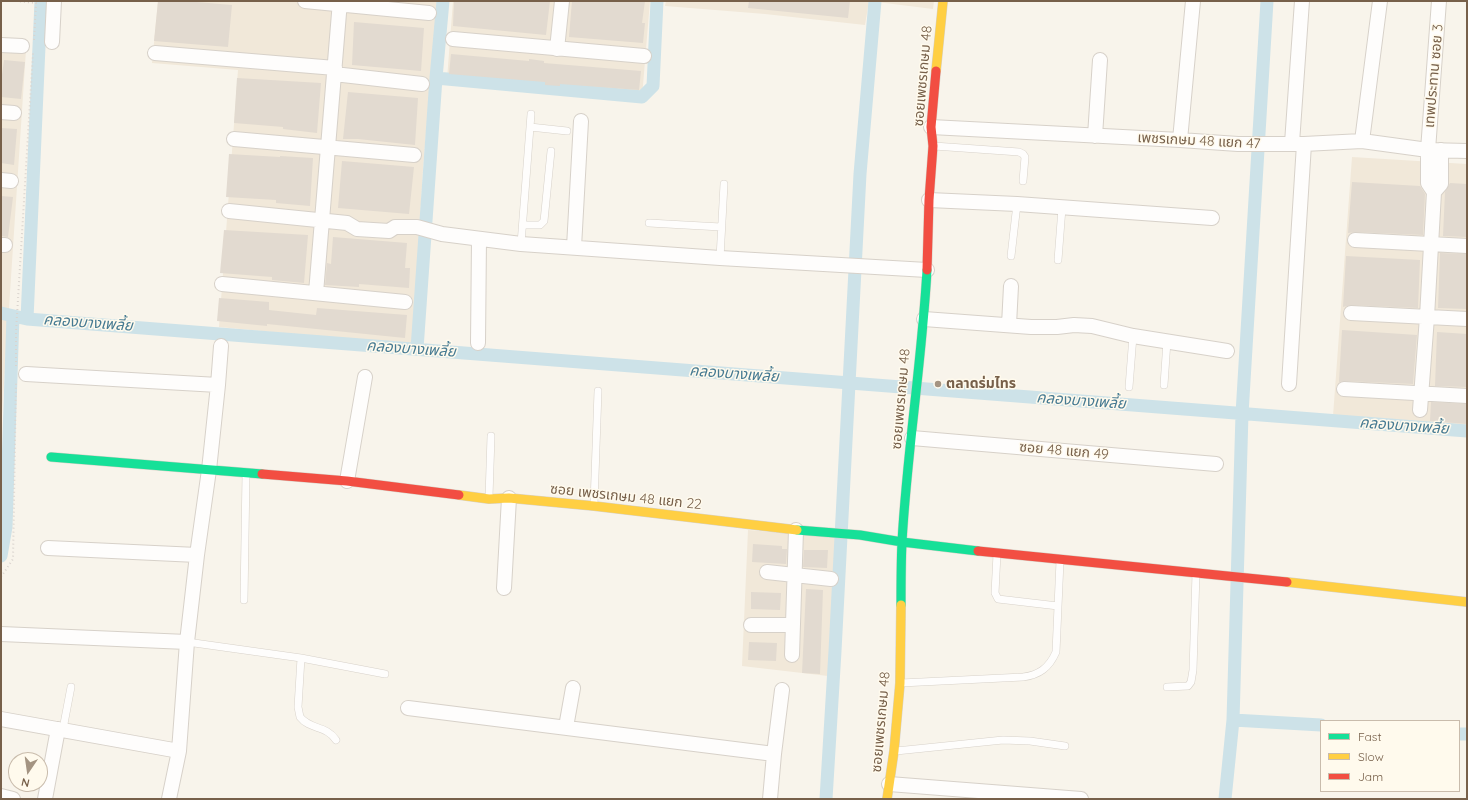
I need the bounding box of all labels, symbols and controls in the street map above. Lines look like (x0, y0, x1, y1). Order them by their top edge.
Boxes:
street label: เทพประทาน ซอย 3 (1421, 23, 1447, 129)
street label: ซอยเพชรเกษม 48 (910, 25, 936, 127)
street label: เพชรเกษม 48 แยก 47 (1137, 129, 1261, 153)
water label: คลองบางเพลี้ย (43, 311, 133, 335)
water label: คลองบางเพลี้ย (366, 337, 456, 361)
street label: ซอยเพชรเกษม 48 (888, 348, 914, 450)
water label: คลองบางเพลี้ย (689, 362, 779, 386)
place label: ตลาดร่มไทร (946, 376, 1016, 392)
marker: ตลาดร่มไทร (933, 379, 943, 389)
water label: คลองบางเพลี้ย (1036, 389, 1126, 413)
water label: คลองบางเพลี้ย (1359, 414, 1449, 438)
street label: ซอย 48 แยก 49 (1019, 439, 1109, 463)
street label: ซอย เพชรเกษม 48 แยก 22 (549, 481, 703, 513)
street label: ซอยเพชรเกษม 48 (868, 671, 894, 773)
legend (1320, 720, 1460, 792)
text: Fast (1358, 729, 1382, 744)
text: Slow (1358, 749, 1384, 764)
north arrow (8, 752, 48, 792)
text: Jam (1358, 769, 1383, 784)
text: N (20, 775, 31, 790)

